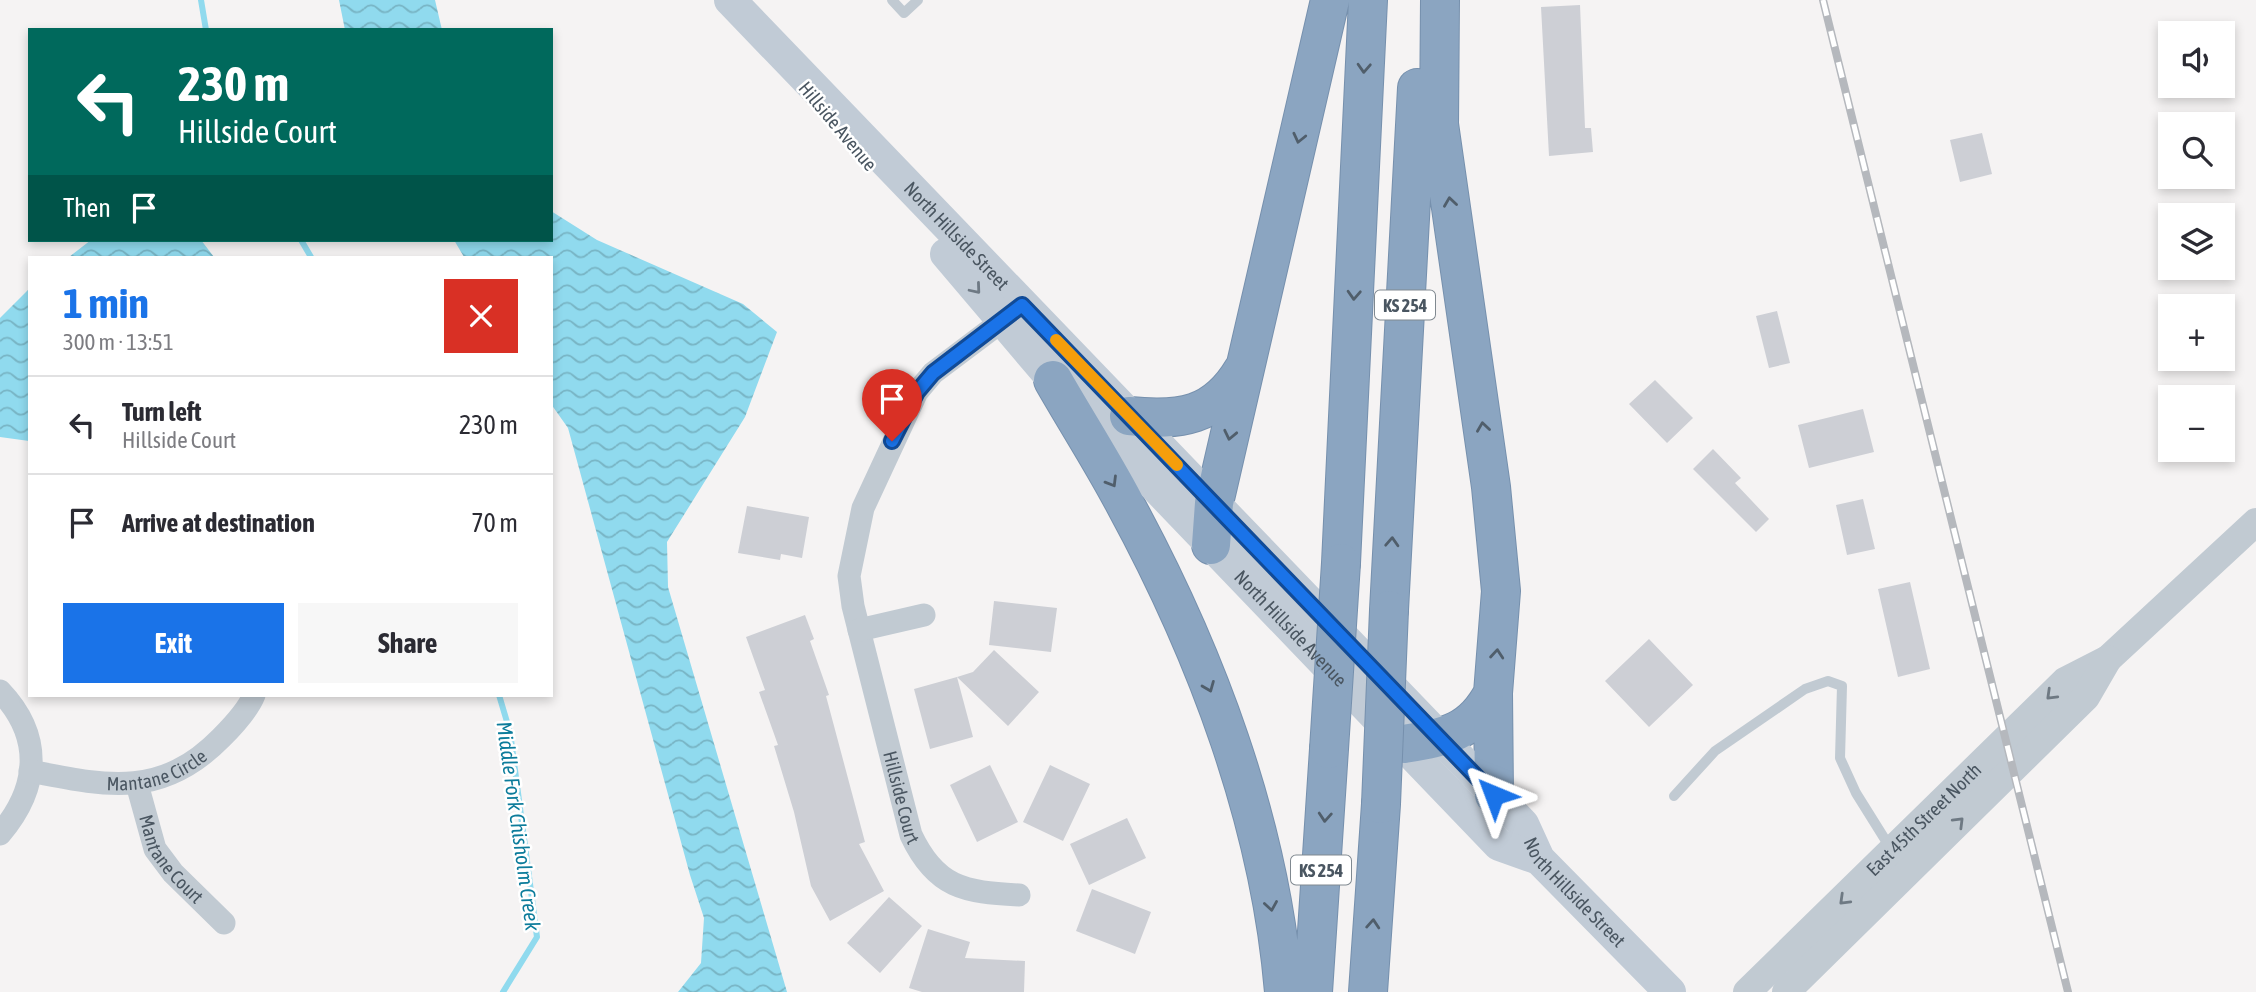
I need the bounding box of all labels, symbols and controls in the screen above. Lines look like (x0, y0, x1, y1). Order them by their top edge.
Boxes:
map controls (2158, 21, 2235, 462)
button: sound (2158, 21, 2235, 98)
text: 230 m (178, 55, 289, 111)
icon: left (63, 56, 154, 147)
one-way arrow (1357, 63, 1372, 74)
street label: Hillside Avenue (794, 77, 882, 175)
button: search (2158, 112, 2235, 189)
text: Hillside Court (178, 113, 337, 150)
one-way arrow (1293, 132, 1308, 144)
street label: North Hillside Street (900, 177, 1014, 294)
icon: arrive (125, 189, 163, 227)
text: Then (63, 193, 111, 223)
one-way arrow (1443, 196, 1458, 208)
button: layers (2158, 203, 2235, 280)
text: 1 min (63, 279, 149, 327)
button: close (444, 279, 518, 353)
one-way arrow (968, 281, 980, 294)
one-way arrow (1346, 290, 1361, 301)
road number: KS 254 (1375, 290, 1435, 320)
button: + (2158, 294, 2235, 371)
text: 300 m · 13:51 (63, 329, 174, 355)
pin (862, 369, 922, 441)
icon: arrive (873, 380, 911, 418)
button: − (2158, 385, 2235, 462)
text: Turn left (122, 397, 202, 427)
icon: left (63, 406, 101, 444)
text: 230 m (459, 410, 518, 440)
one-way arrow (1476, 422, 1491, 433)
text: Hillside Court (122, 427, 236, 453)
one-way arrow (1223, 429, 1238, 441)
one-way arrow (1104, 474, 1117, 487)
icon: arrive (63, 504, 101, 542)
text: Arrive at destination (122, 508, 315, 538)
text: 70 m (471, 508, 518, 538)
one-way arrow (1385, 536, 1400, 547)
street label: North Hillside Avenue (1230, 565, 1352, 691)
button: Exit (63, 603, 284, 683)
button: Share (298, 603, 518, 683)
one-way arrow (1489, 648, 1504, 659)
one-way arrow (1201, 680, 1215, 692)
one-way arrow (2046, 687, 2059, 700)
water label: Middle Fork Chisholm Creek (492, 720, 546, 933)
street label: Mantane Circle (106, 745, 211, 795)
street label: Hillside Court (879, 749, 924, 847)
position arrow (1457, 758, 1531, 832)
street label: East 45th Street North (1862, 758, 1985, 880)
one-way arrow (1318, 811, 1333, 822)
street label: Mantane Court (135, 812, 208, 908)
one-way arrow (1951, 817, 1964, 830)
street label: North Hillside Street (1520, 834, 1630, 951)
road number: KS 254 (1291, 856, 1351, 884)
one-way arrow (1839, 891, 1852, 904)
one-way arrow (1263, 900, 1278, 911)
one-way arrow (1365, 918, 1380, 929)

